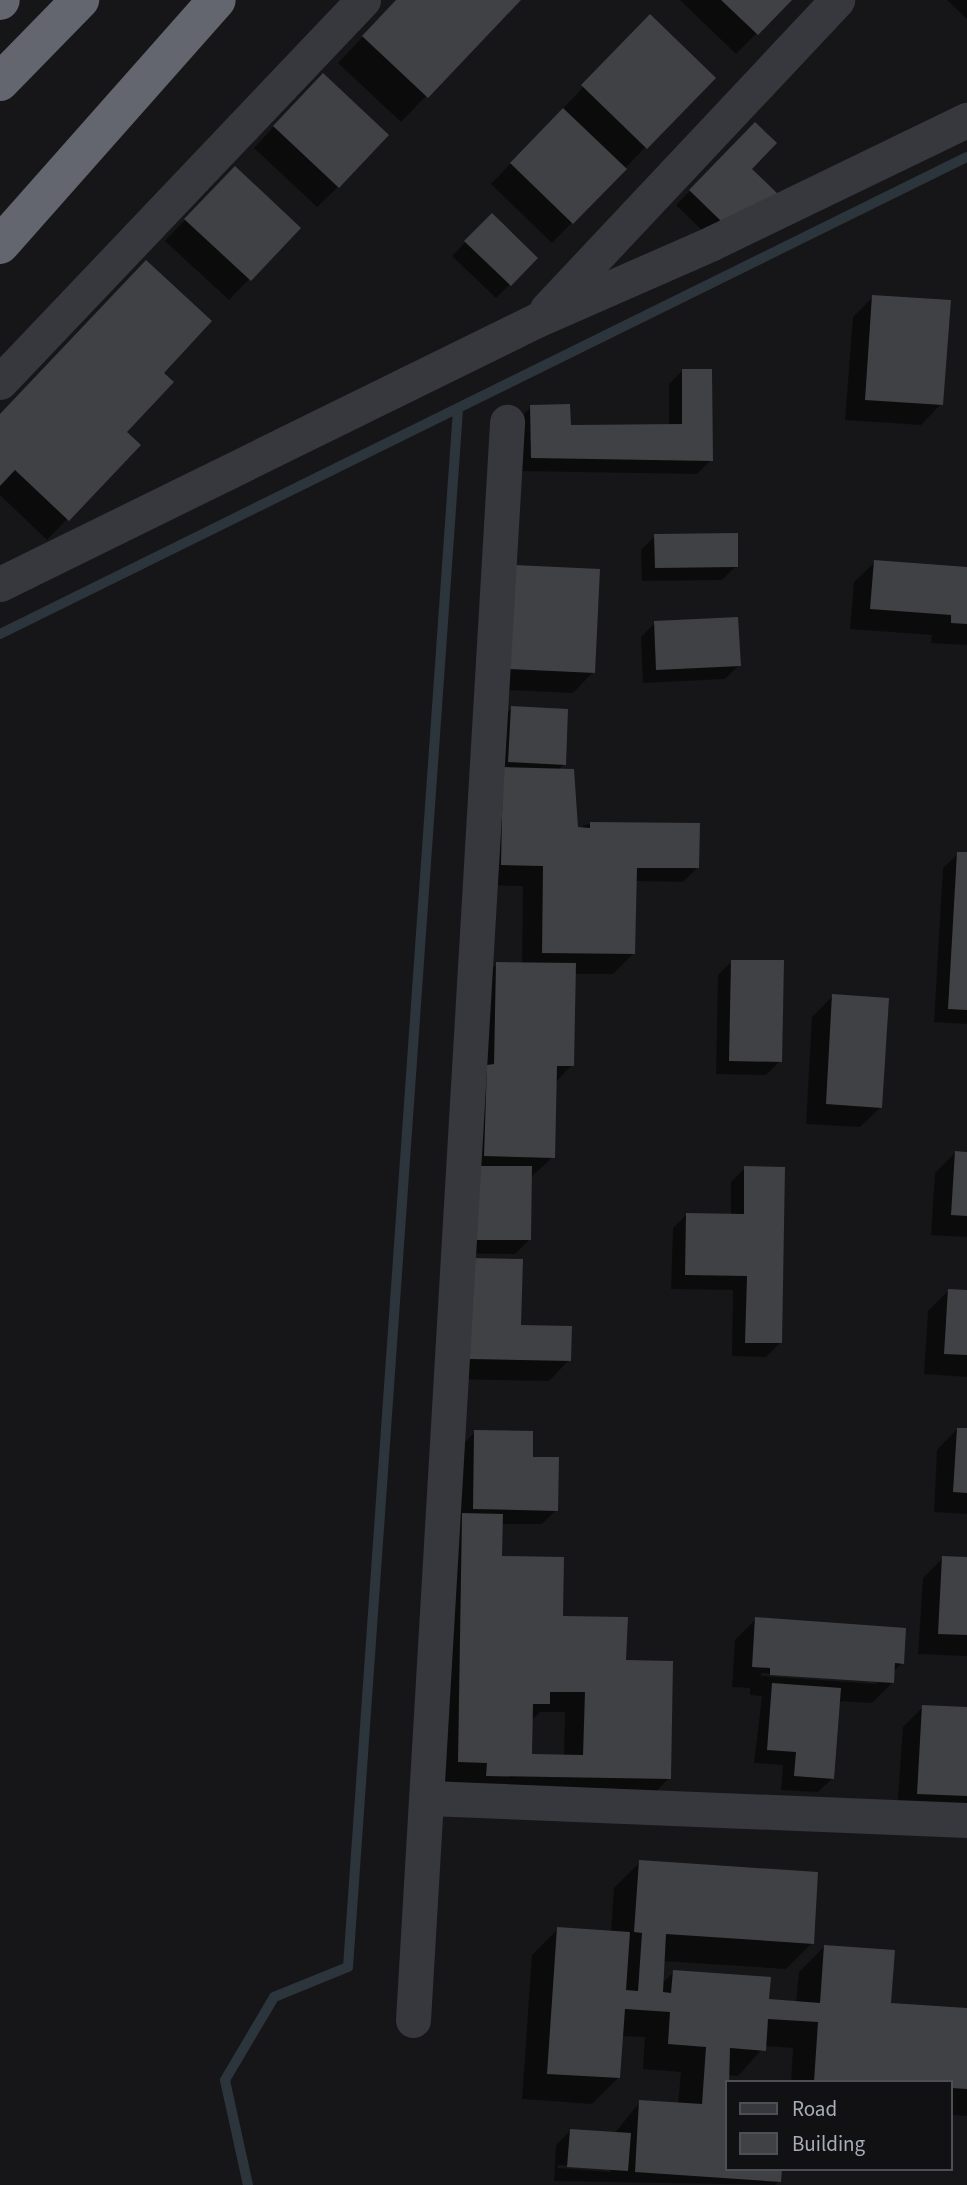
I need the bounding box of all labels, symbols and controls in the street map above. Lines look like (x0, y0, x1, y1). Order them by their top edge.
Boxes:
legend (726, 2080, 953, 2171)
text: Road (792, 2094, 837, 2124)
text: Building (792, 2129, 865, 2159)

